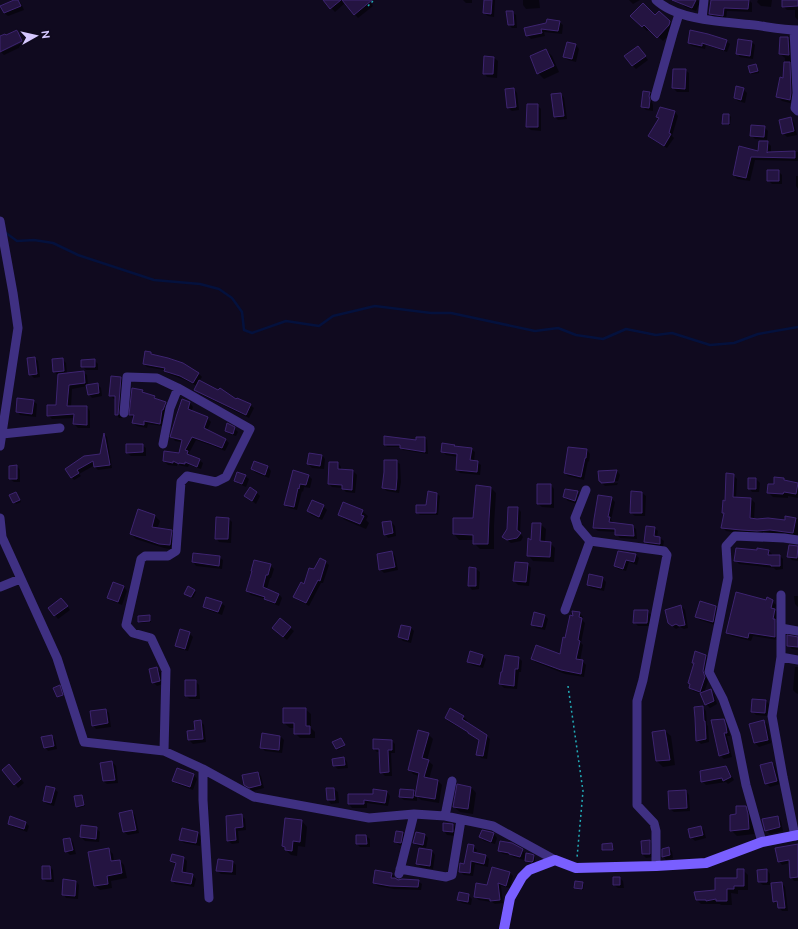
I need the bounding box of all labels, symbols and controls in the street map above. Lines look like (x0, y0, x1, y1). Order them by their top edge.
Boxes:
north arrow (16, 16, 56, 56)
text: N (39, 30, 52, 40)

